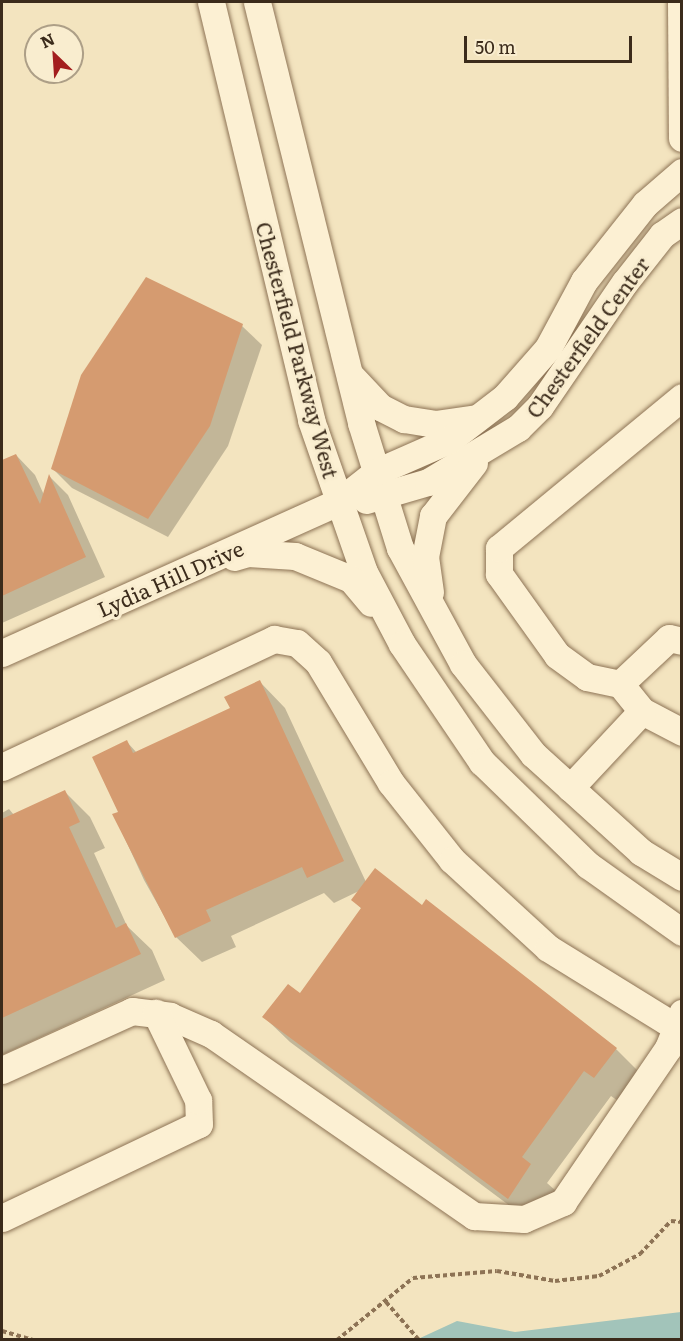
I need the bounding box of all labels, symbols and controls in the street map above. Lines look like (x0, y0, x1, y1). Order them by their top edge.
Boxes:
north arrow (24, 24, 84, 84)
scale bar (467, 24, 635, 62)
text: N (36, 26, 58, 53)
text: 50 m (475, 33, 516, 60)
street label: Chesterfield Parkway West (252, 219, 344, 481)
street label: Chesterfield Center (520, 252, 654, 422)
street label: Lydia Hill Drive (93, 535, 247, 621)

